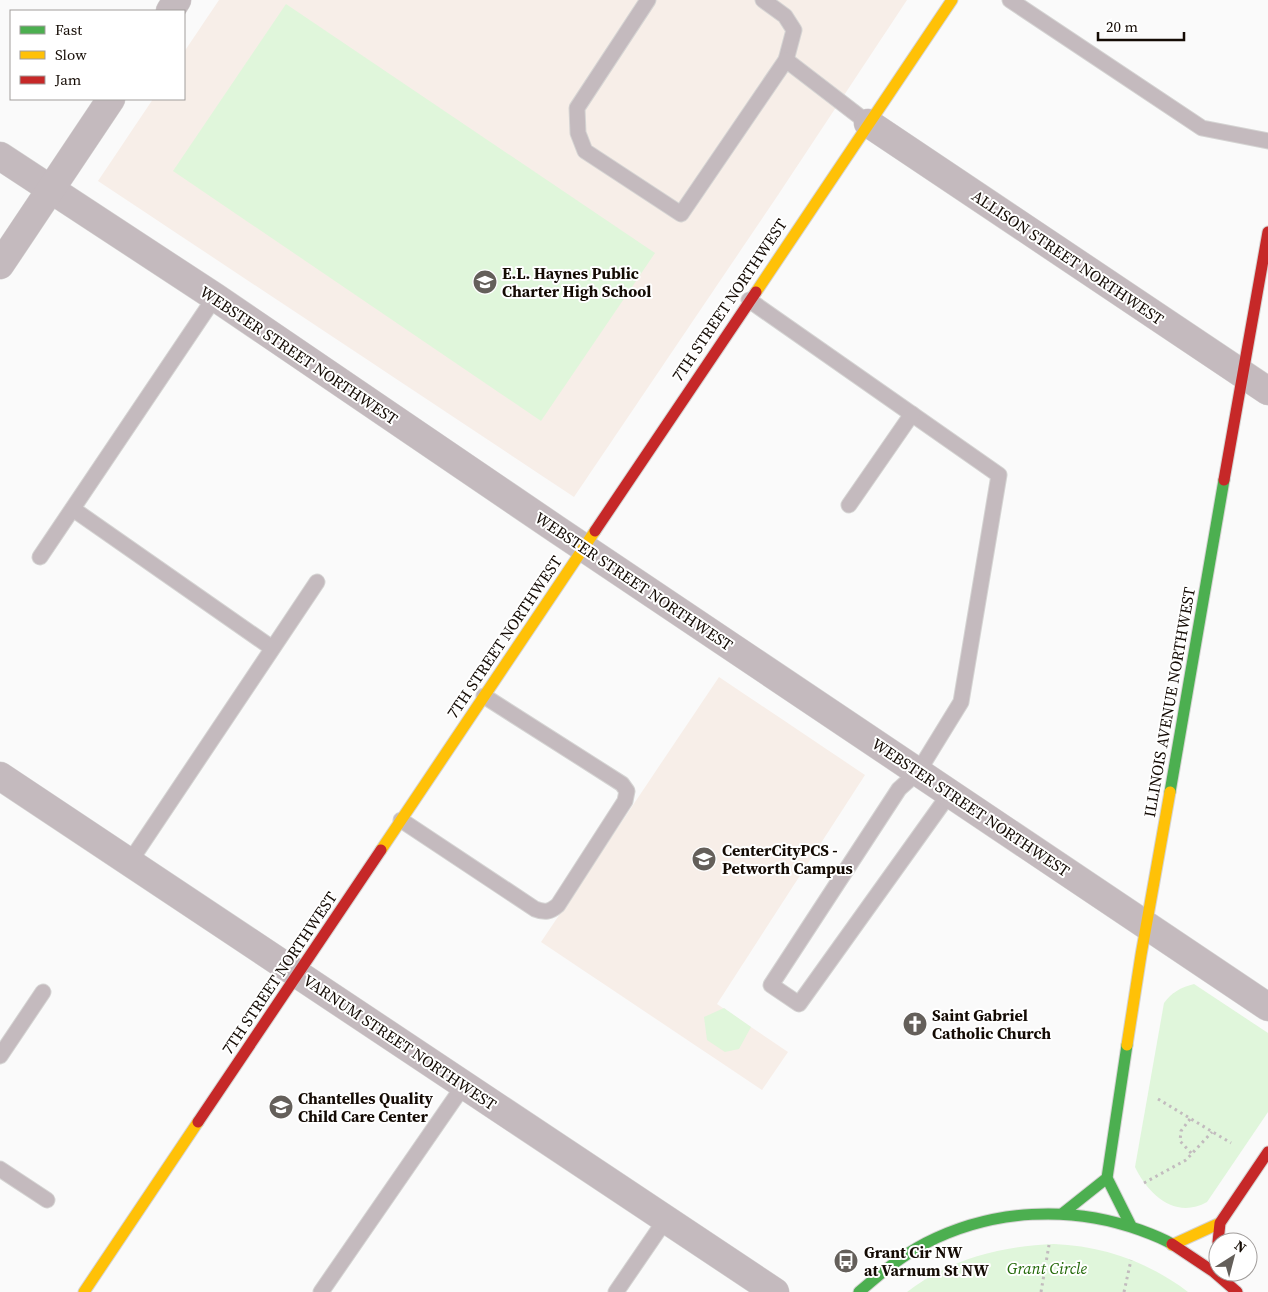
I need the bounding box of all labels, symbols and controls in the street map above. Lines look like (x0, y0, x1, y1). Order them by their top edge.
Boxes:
legend (10, 10, 185, 100)
scale bar (1098, 10, 1184, 42)
text: 20 m (1106, 16, 1138, 37)
text: Fast (55, 19, 82, 40)
text: Slow (55, 44, 87, 65)
text: Jam (54, 69, 82, 90)
street label: ALLISON STREET NORTHWEST (968, 184, 1169, 330)
street label: 7TH STREET NORTHWEST (666, 214, 792, 386)
place label: E.L. Haynes Public Charter High School (502, 262, 651, 302)
school or university icon: E.L. Haynes Public Charter High School (472, 269, 498, 295)
street label: WEBSTER STREET NORTHWEST (196, 280, 403, 430)
street label: WEBSTER STREET NORTHWEST (531, 506, 738, 656)
street label: 7TH STREET NORTHWEST (441, 551, 567, 723)
street label: ILLINOIS AVENUE NORTHWEST (1138, 585, 1200, 819)
street label: WEBSTER STREET NORTHWEST (868, 732, 1075, 882)
place label: CenterCityPCS - Petworth Campus (722, 839, 853, 879)
school or university icon: CenterCityPCS - Petworth Campus (691, 846, 717, 872)
street label: 7TH STREET NORTHWEST (216, 887, 342, 1059)
street label: VARNUM STREET NORTHWEST (299, 969, 501, 1115)
place label: Saint Gabriel Catholic Church (932, 1004, 1051, 1044)
church icon: Saint Gabriel Catholic Church (902, 1011, 928, 1037)
place label: Chantelles Quality Child Care Center (298, 1087, 434, 1127)
school or university icon: Chantelles Quality Child Care Center (268, 1094, 294, 1120)
north arrow (1208, 1232, 1258, 1282)
text: N (1231, 1235, 1251, 1258)
place label: Grant Cir NW at Varnum St NW (864, 1241, 989, 1281)
bus stop icon: Grant Cir NW at Varnum St NW (833, 1248, 859, 1274)
park label: Grant Circle (1007, 1257, 1087, 1279)

